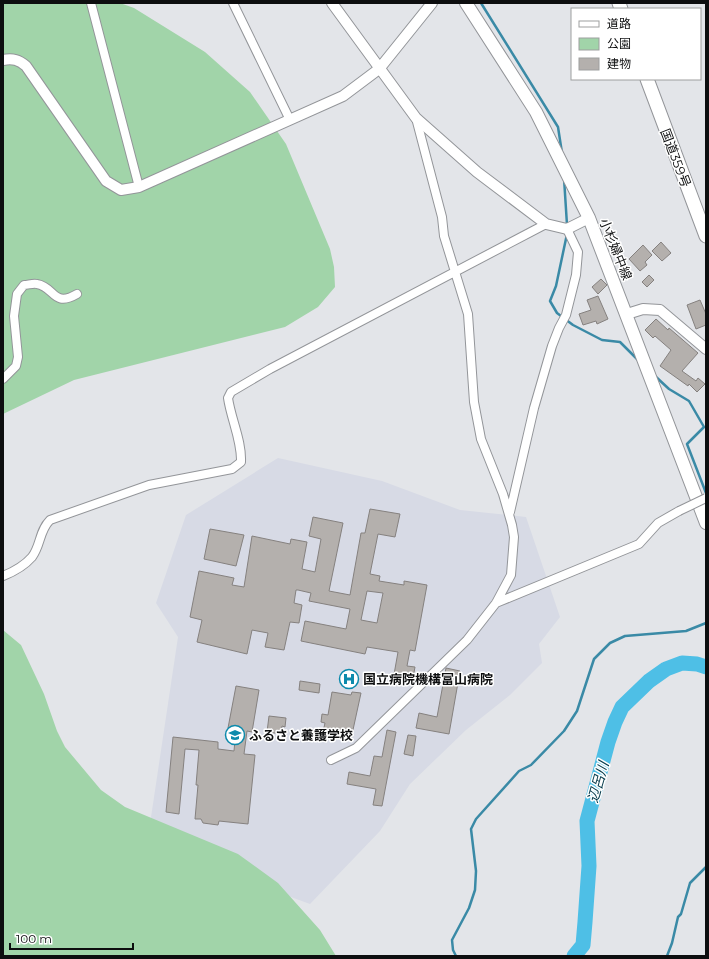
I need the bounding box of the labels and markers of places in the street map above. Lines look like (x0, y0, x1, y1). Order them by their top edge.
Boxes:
hospital icon: 国立病院機構富山病院 (338, 668, 360, 690)
place label: 国立病院機構富山病院 (363, 671, 493, 687)
school or university icon: ふるさと養護学校 (224, 724, 246, 746)
place label: ふるさと養護学校 (249, 727, 353, 743)

